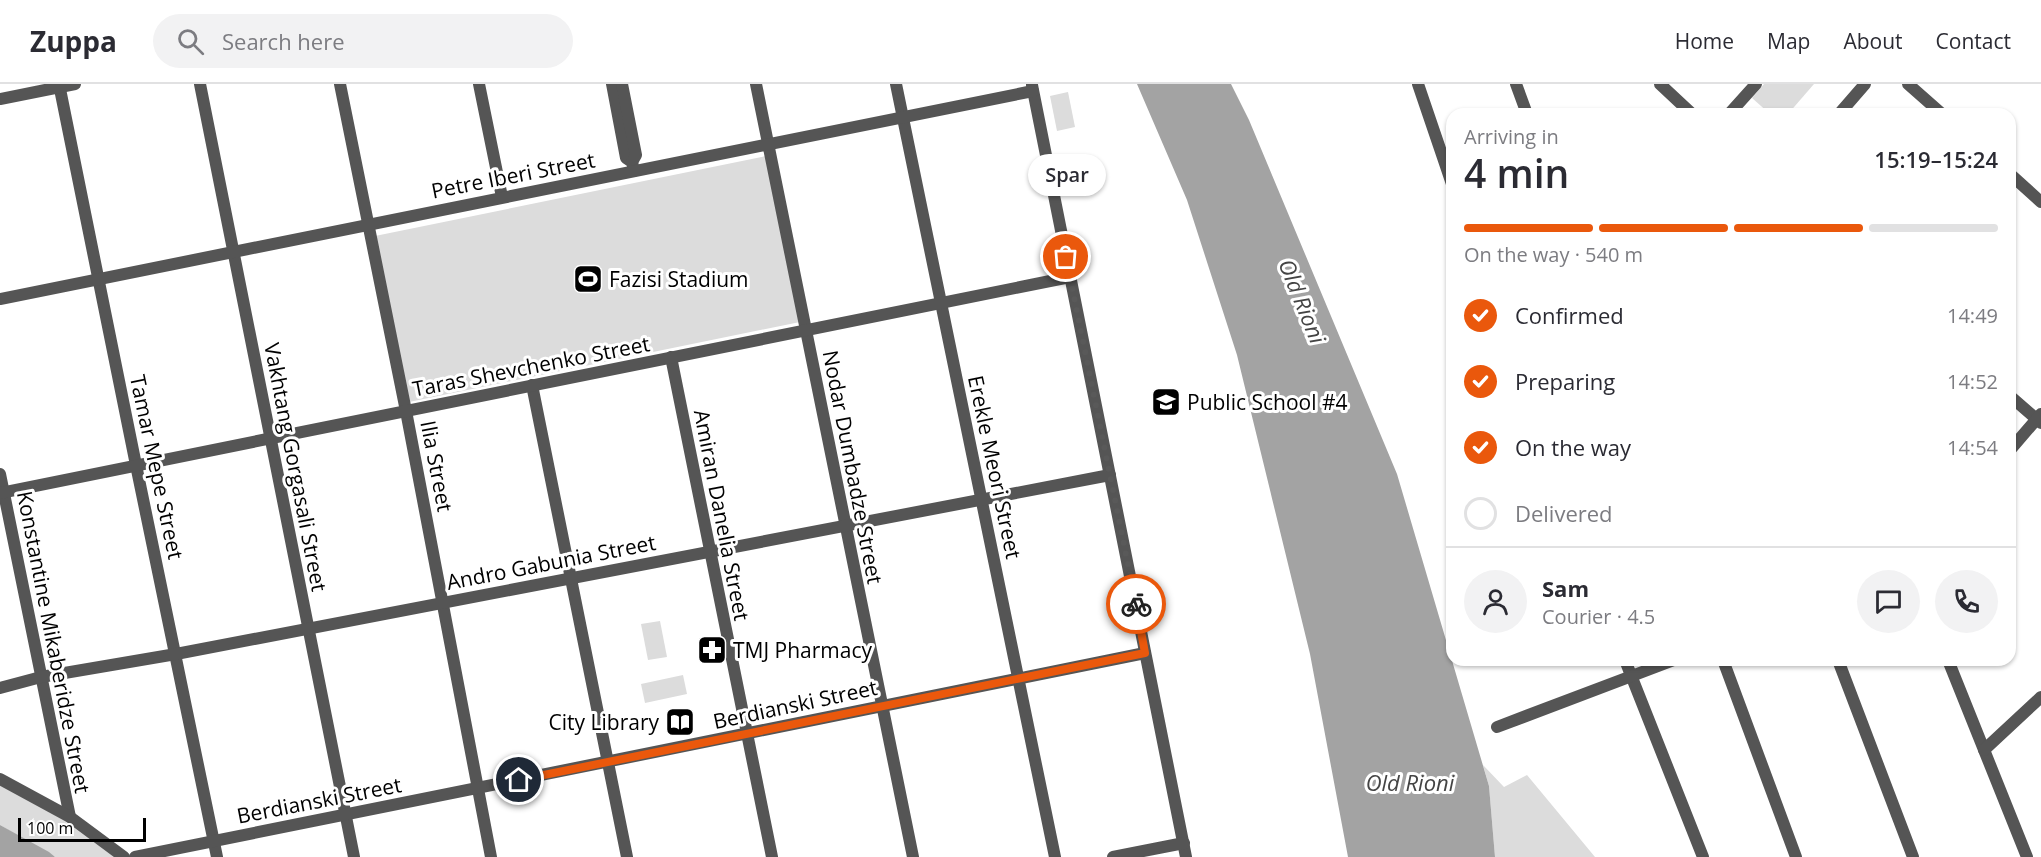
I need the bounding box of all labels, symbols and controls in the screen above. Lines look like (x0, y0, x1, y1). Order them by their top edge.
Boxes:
search box (153, 14, 573, 68)
text: Zuppa (30, 22, 117, 60)
icon: search (174, 25, 207, 58)
text: Search here (222, 26, 345, 56)
text: Home (1675, 27, 1734, 55)
text: Map (1767, 27, 1810, 55)
text: About (1843, 27, 1903, 55)
text: Contact (1936, 27, 2011, 55)
text: Arriving in (1464, 123, 1559, 150)
text: 15:19–15:24 (1874, 144, 1998, 174)
street label: Petre Iberi Street (429, 145, 597, 205)
text: 4 min (1464, 146, 1569, 199)
callout: Spar (1027, 155, 1105, 197)
text: Spar (1045, 161, 1089, 188)
pin (1040, 231, 1091, 282)
icon: bag (1049, 240, 1082, 273)
text: On the way · 540 m (1464, 241, 1643, 268)
water label: Old Rioni (1272, 254, 1334, 348)
sports icon: Fazisi Stadium (572, 263, 604, 295)
place label: Fazisi Stadium (609, 265, 749, 293)
icon: check (1464, 299, 1497, 332)
text: Confirmed (1515, 300, 1624, 330)
text: 14:49 (1947, 302, 1998, 329)
street label: Taras Shevchenko Street (410, 329, 652, 403)
street label: Vakhtang Gorgasali Street (258, 340, 334, 594)
street label: Nodar Dumbadze Street (817, 348, 889, 586)
icon: check (1464, 365, 1497, 398)
text: Preparing (1515, 366, 1615, 396)
text: 14:52 (1947, 368, 1998, 395)
street label: Tamar Mepe Street (124, 372, 190, 562)
street label: Erekle Meori Street (962, 373, 1028, 561)
school or university icon: Public School #4 (1150, 386, 1182, 418)
place label: Public School #4 (1187, 388, 1348, 416)
street label: Amiran Danelia Street (688, 407, 756, 623)
street label: Ilia Street (414, 418, 460, 514)
icon: check (1464, 431, 1497, 464)
text: On the way (1515, 432, 1631, 462)
text: 14:54 (1947, 434, 1998, 461)
street label: Konstantine Mikaberidze Street (11, 488, 97, 796)
text: Delivered (1515, 498, 1613, 528)
street label: Andro Gabunia Street (444, 528, 658, 596)
button: person (1464, 570, 1527, 633)
button: chat (1857, 570, 1920, 633)
button: phone (1935, 570, 1998, 633)
text: Sam (1542, 573, 1589, 603)
courier (1106, 574, 1166, 634)
icon: bike (1120, 588, 1153, 621)
text: Courier · 4.5 (1542, 603, 1655, 630)
pharmacy icon: TMJ Pharmacy (696, 634, 728, 666)
place label: TMJ Pharmacy (733, 636, 872, 664)
street label: Berdianski Street (710, 673, 880, 735)
library icon: City Library (664, 706, 696, 738)
place label: City Library (549, 708, 659, 736)
pin (493, 754, 544, 805)
icon: home (502, 763, 535, 796)
water label: Old Rioni (1366, 767, 1455, 797)
street label: Berdianski Street (234, 770, 404, 830)
scale bar (18, 815, 146, 842)
text: 100 m (27, 817, 73, 839)

